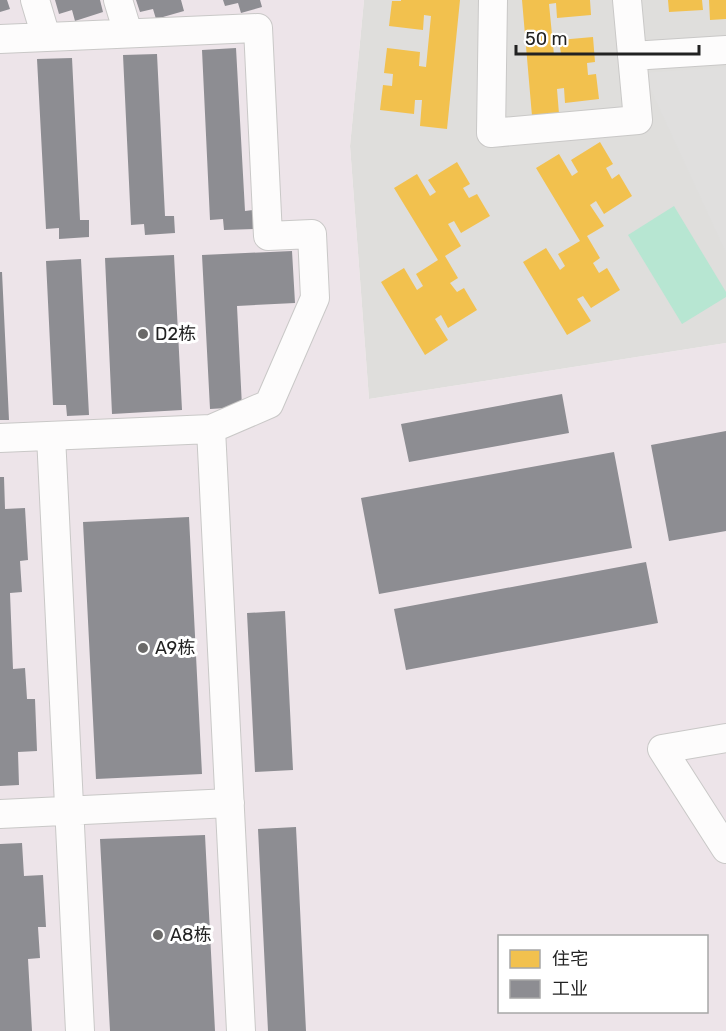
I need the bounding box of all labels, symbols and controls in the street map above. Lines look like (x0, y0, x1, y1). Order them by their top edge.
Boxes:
scale bar (516, 18, 699, 56)
text: 50 m (525, 28, 568, 50)
place label: D2栋 (155, 323, 196, 345)
marker: D2栋 (136, 327, 150, 341)
place label: A9栋 (155, 637, 195, 659)
marker: A9栋 (136, 641, 150, 655)
place label: A8栋 (170, 924, 212, 946)
marker: A8栋 (151, 928, 165, 942)
legend (498, 935, 708, 1013)
text: 住宅 (552, 948, 588, 970)
text: 工业 (552, 978, 588, 1000)

